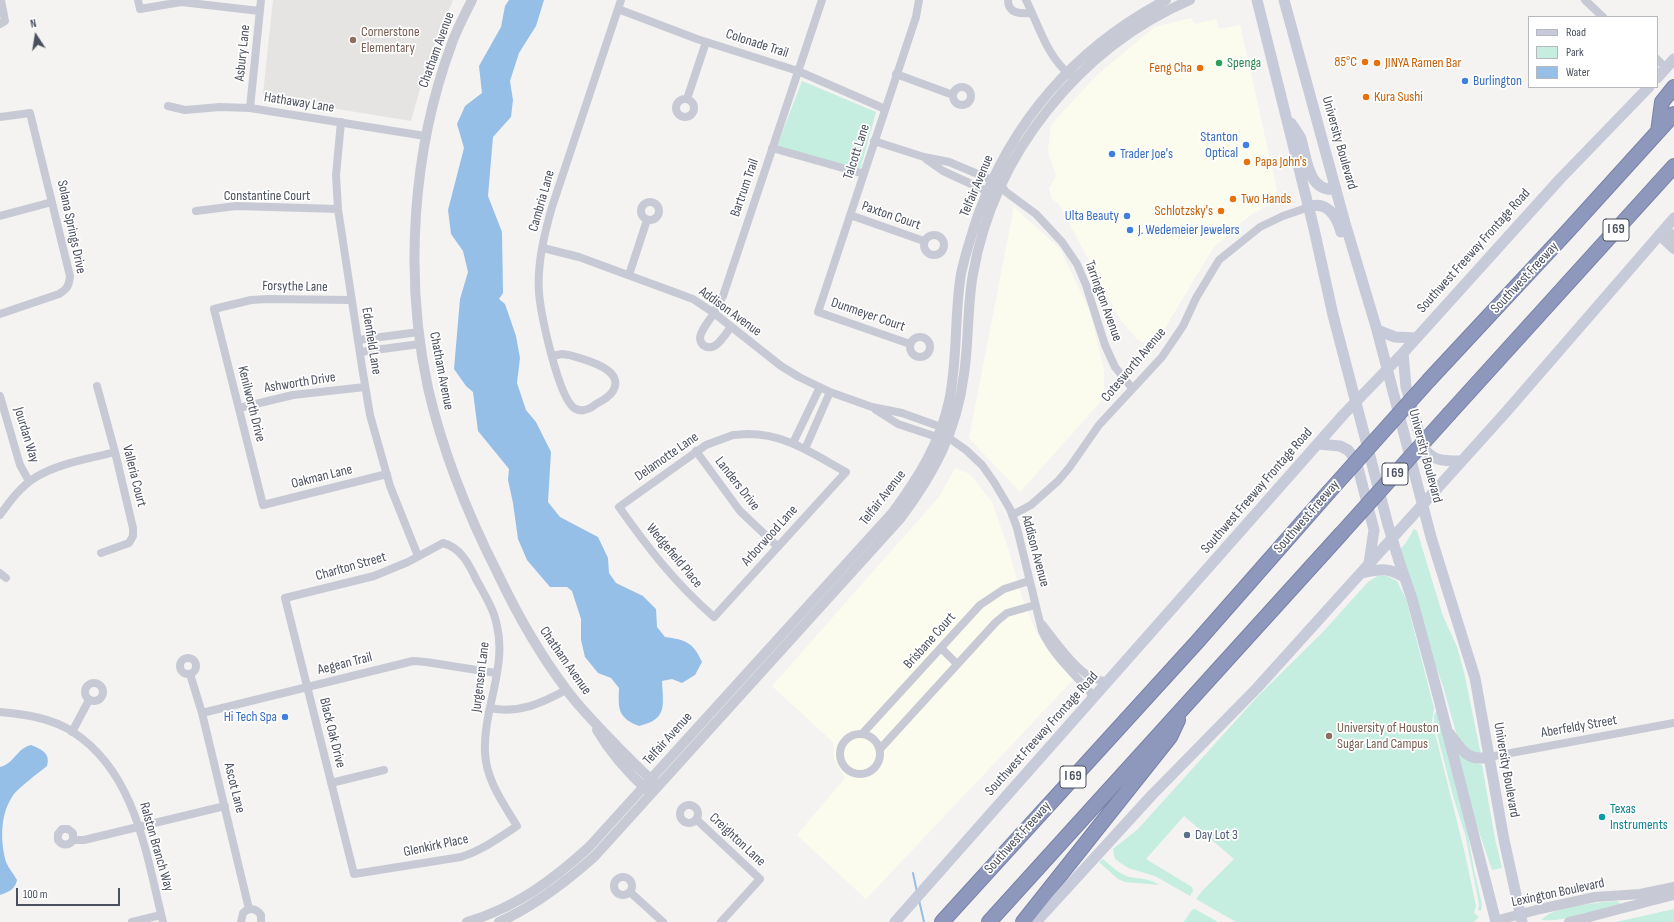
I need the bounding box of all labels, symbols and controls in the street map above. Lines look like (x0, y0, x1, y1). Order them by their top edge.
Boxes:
street label: Chatham Avenue (416, 10, 458, 90)
north arrow (16, 16, 56, 56)
legend (1528, 16, 1658, 88)
text: N (29, 17, 38, 31)
street label: Asbury Lane (232, 24, 254, 82)
place label: Cornerstone Elementary (361, 24, 420, 56)
text: Road (1566, 25, 1586, 40)
street label: Colonade Trail (723, 26, 791, 62)
marker: Cornerstone Elementary (348, 35, 358, 45)
text: Park (1566, 45, 1584, 60)
place label: 85°C (1334, 54, 1357, 70)
place label: Spenga (1227, 55, 1261, 71)
place label: JINYA Ramen Bar (1385, 55, 1461, 71)
marker: 85°C (1360, 57, 1370, 67)
marker: Spenga (1214, 58, 1224, 68)
marker: JINYA Ramen Bar (1372, 58, 1382, 68)
place label: Feng Cha (1149, 60, 1192, 76)
marker: Feng Cha (1195, 63, 1205, 73)
text: Water (1566, 65, 1590, 80)
place label: Burlington (1473, 73, 1522, 89)
marker: Burlington (1460, 76, 1470, 86)
street label: Hathaway Lane (263, 89, 335, 117)
place label: Kura Sushi (1374, 89, 1423, 105)
marker: Kura Sushi (1361, 92, 1371, 102)
street label: University Boulevard (1318, 95, 1360, 191)
street label: Talcott Lane (840, 122, 874, 182)
place label: Stanton Optical (1200, 129, 1238, 162)
marker: Stanton Optical (1241, 140, 1251, 150)
place label: Trader Joe's (1120, 146, 1173, 162)
marker: Trader Joe's (1107, 149, 1117, 159)
street label: Telfair Avenue (957, 153, 997, 219)
place label: Papa John's (1255, 154, 1307, 170)
street label: Bartrum Trail (727, 157, 763, 219)
marker: Papa John's (1242, 157, 1252, 167)
street label: Cambria Lane (525, 168, 559, 234)
street label: Solana Springs Drive (53, 179, 89, 275)
street label: Southwest Freeway Frontage Road (1414, 186, 1534, 316)
street label: Constantine Court (224, 188, 310, 204)
place label: Two Hands (1241, 191, 1291, 207)
marker: Two Hands (1228, 194, 1238, 204)
street label: Paxton Court (859, 198, 923, 234)
place label: Schlotzsky's (1155, 203, 1213, 219)
marker: Schlotzsky's (1216, 206, 1226, 216)
place label: Ulta Beauty (1065, 208, 1119, 224)
marker: Ulta Beauty (1122, 211, 1132, 221)
road number: I 69 (1603, 219, 1629, 241)
place label: J. Wedemeier Jewelers (1138, 222, 1240, 238)
marker: J. Wedemeier Jewelers (1125, 225, 1135, 235)
street label: Southwest Freeway (1488, 239, 1562, 317)
street label: Tarrington Avenue (1081, 258, 1125, 344)
street label: Forsythe Lane (262, 278, 328, 296)
street label: Addison Avenue (695, 284, 765, 340)
street label: Dunmeyer Court (829, 294, 907, 336)
street label: Edenfield Lane (357, 306, 385, 376)
street label: Cotesworth Avenue (1098, 324, 1170, 406)
street label: Chatham Avenue (425, 330, 457, 412)
street label: Kenilworth Drive (233, 364, 269, 444)
street label: Ashworth Drive (263, 369, 337, 397)
street label: Jourdan Way (10, 405, 42, 465)
street label: University Boulevard (1404, 407, 1446, 505)
street label: Southwest Freeway Frontage Road (1198, 425, 1316, 557)
street label: Delamotte Lane (632, 429, 702, 485)
street label: Valleria Court (118, 443, 150, 509)
street label: Landers Drive (711, 454, 763, 514)
street label: Oakman Lane (290, 461, 354, 493)
road number: I 69 (1382, 463, 1408, 485)
street label: Telfair Avenue (856, 467, 910, 529)
street label: Southwest Freeway (1271, 477, 1343, 557)
street label: Arborwood Lane (738, 502, 802, 570)
street label: Addison Avenue (1017, 513, 1053, 589)
street label: Wedgefield Place (642, 520, 706, 592)
street label: Charlton Street (314, 549, 388, 585)
street label: Brisbane Court (900, 609, 960, 673)
street label: Chatham Avenue (535, 624, 595, 698)
street label: Jurgensen Lane (468, 641, 494, 713)
street label: Aegean Trail (316, 649, 374, 679)
street label: Southwest Freeway Frontage Road (982, 669, 1102, 799)
street label: Black Oak Drive (315, 696, 349, 770)
place label: Hi Tech Spa (224, 709, 277, 725)
street label: Telfair Avenue (640, 709, 696, 769)
marker: Hi Tech Spa (280, 712, 290, 722)
street label: Aberfeldy Street (1540, 712, 1618, 742)
place label: University of Houston Sugar Land Campus (1337, 720, 1439, 752)
street label: University Boulevard (1489, 721, 1523, 819)
marker: University of Houston Sugar Land Campus (1324, 731, 1334, 741)
street label: Ascot Lane (220, 761, 248, 815)
road number: I 69 (1060, 766, 1086, 788)
street label: Southwest Freeway (981, 798, 1055, 878)
street label: Ralston Branch Way (135, 800, 177, 894)
place label: Texas Instruments (1610, 801, 1668, 834)
street label: Creighton Lane (705, 810, 769, 870)
marker: Texas Instruments (1597, 812, 1607, 822)
place label: Day Lot 3 (1195, 827, 1238, 843)
marker: Day Lot 3 (1182, 830, 1192, 840)
street label: Glenkirk Place (402, 831, 470, 861)
street label: Lexington Boulevard (1510, 875, 1606, 911)
scale bar (18, 880, 122, 906)
text: 100 m (23, 887, 48, 902)

